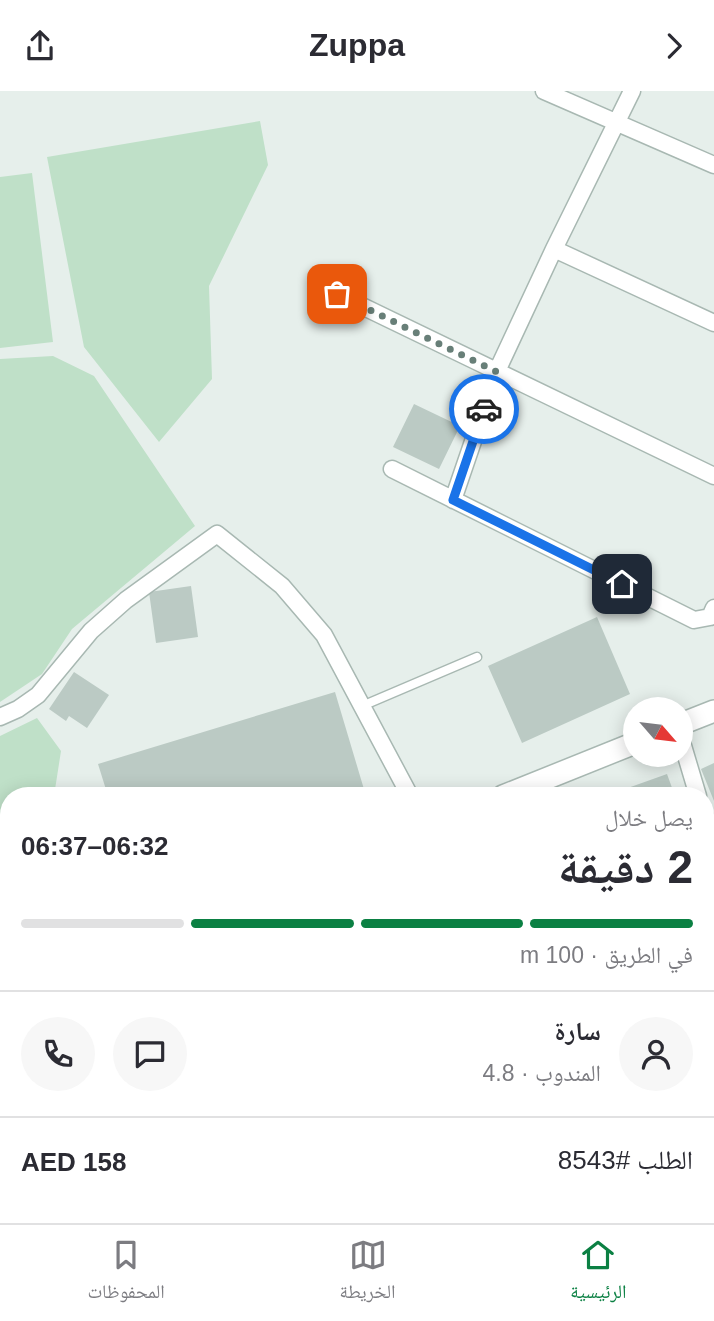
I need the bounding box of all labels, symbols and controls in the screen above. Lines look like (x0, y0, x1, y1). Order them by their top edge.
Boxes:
icon: share (21, 27, 59, 65)
text: Zuppa (309, 27, 405, 63)
icon: forward (655, 27, 693, 65)
pin (307, 264, 367, 324)
icon: bag (318, 275, 356, 313)
courier (449, 374, 519, 444)
icon: car (465, 390, 503, 428)
pin (592, 554, 652, 614)
icon: home (603, 565, 641, 603)
north arrow (623, 697, 693, 767)
map controls (623, 697, 693, 767)
text: يصل خلال (605, 805, 693, 831)
text: 06:32–06:37 (21, 831, 168, 861)
text: 2 دقيقة (558, 841, 693, 893)
text: في الطريق · 100 m (520, 942, 693, 968)
text: سارة (554, 1016, 601, 1046)
button: phone (21, 1017, 95, 1091)
button: chat (113, 1017, 187, 1091)
button: person (619, 1017, 693, 1091)
text: المندوب · 4.8 (483, 1060, 601, 1086)
text: الطلب #8543 (558, 1145, 693, 1175)
text: AED 158 (21, 1147, 127, 1177)
tab: المحفوظات (87, 1236, 165, 1310)
tab: الخريطة (340, 1236, 395, 1310)
tab: الرئيسية (570, 1236, 627, 1310)

